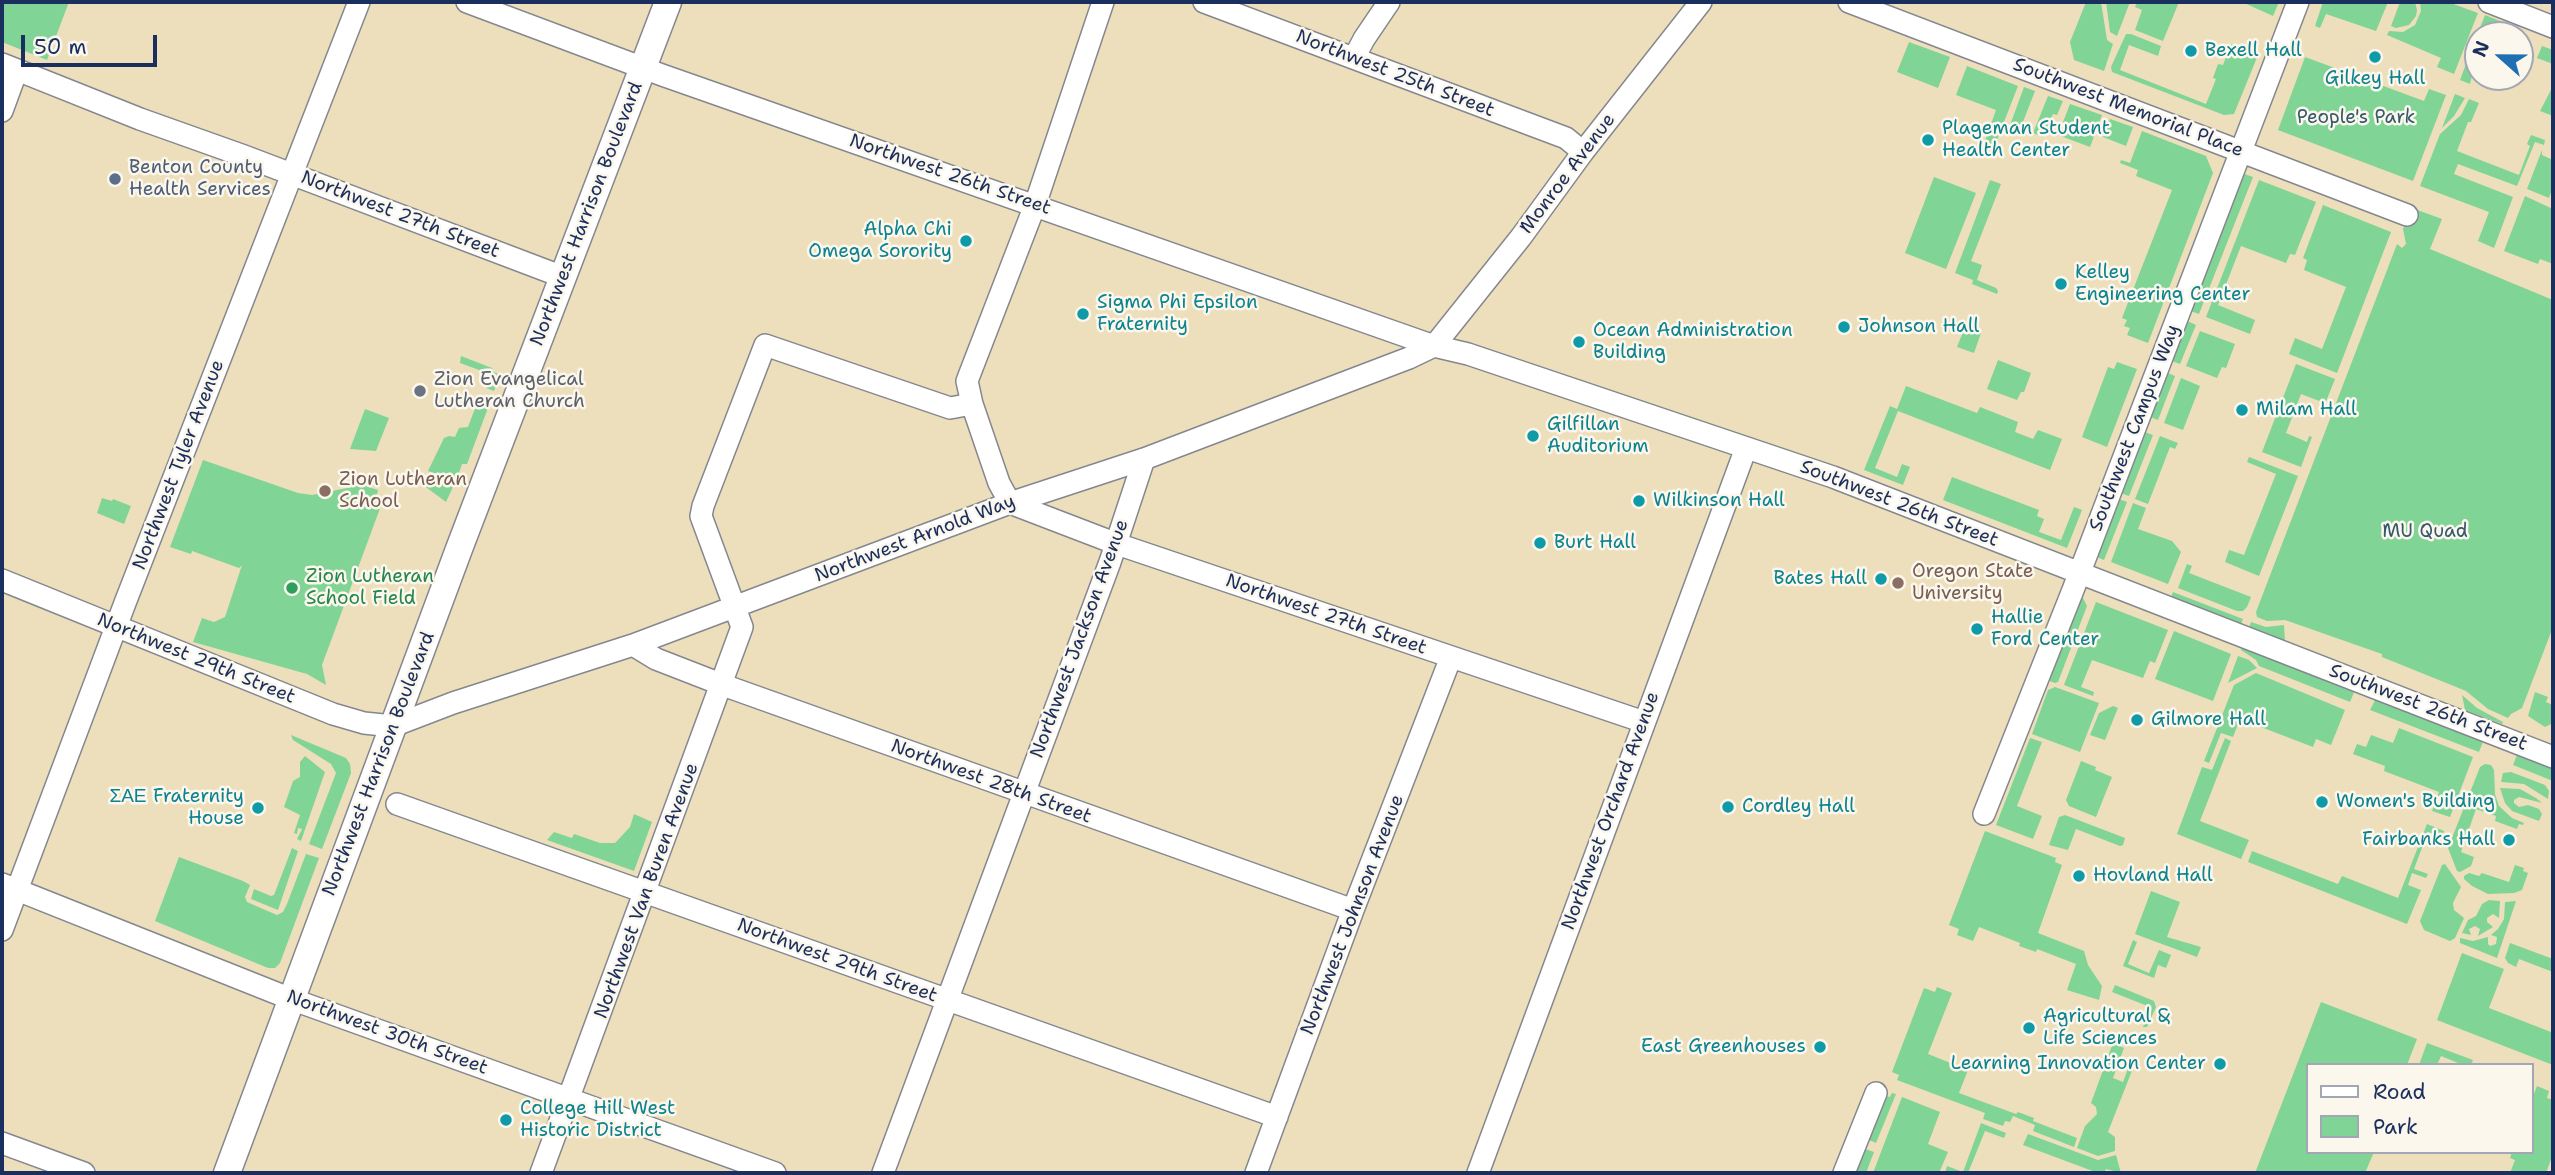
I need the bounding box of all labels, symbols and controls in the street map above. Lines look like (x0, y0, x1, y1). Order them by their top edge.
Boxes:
scale bar (24, 21, 161, 65)
north arrow (2464, 21, 2534, 91)
street label: Northwest 25th Street (1293, 26, 1497, 122)
text: 50 m (34, 33, 87, 61)
text: N (2466, 38, 2495, 61)
place label: Bexell Hall (2205, 40, 2302, 62)
marker: Bexell Hall (2183, 43, 2199, 59)
marker: Gilkey Hall (2367, 49, 2383, 65)
street label: Southwest Memorial Place (2010, 53, 2246, 163)
place label: Gilkey Hall (2325, 68, 2425, 90)
street label: Northwest Harrison Boulevard (526, 79, 648, 349)
park label: People's Park (2297, 107, 2415, 129)
street label: Monroe Avenue (1515, 109, 1621, 239)
place label: Plageman Student Health Center (1942, 118, 2110, 162)
street label: Northwest 26th Street (846, 130, 1054, 220)
marker: Plageman Student Health Center (1920, 132, 1936, 148)
place label: Benton County Health Services (129, 157, 271, 201)
street label: Northwest 27th Street (297, 167, 503, 263)
marker: Benton County Health Services (107, 171, 123, 187)
place label: Alpha Chi Omega Sorority (808, 219, 952, 263)
marker: Alpha Chi Omega Sorority (958, 233, 974, 249)
place label: Kelley Engineering Center (2075, 262, 2250, 306)
marker: Kelley Engineering Center (2053, 276, 2069, 292)
place label: Sigma Phi Epsilon Fraternity (1097, 292, 1258, 336)
marker: Sigma Phi Epsilon Fraternity (1075, 306, 1091, 322)
place label: Johnson Hall (1858, 316, 1979, 338)
marker: Johnson Hall (1836, 319, 1852, 335)
place label: Ocean Administration Building (1593, 320, 1793, 364)
street label: Southwest Campus Way (2085, 321, 2185, 535)
marker: Ocean Administration Building (1571, 334, 1587, 350)
street label: Northwest Tyler Avenue (128, 357, 230, 573)
place label: Zion Evangelical Lutheran Church (434, 369, 585, 413)
marker: Zion Evangelical Lutheran Church (412, 383, 428, 399)
place label: Milam Hall (2256, 399, 2357, 421)
marker: Milam Hall (2234, 402, 2250, 418)
place label: Gilfillan Auditorium (1547, 414, 1649, 458)
marker: Gilfillan Auditorium (1525, 428, 1541, 444)
street label: Southwest 26th Street (1797, 456, 2001, 552)
place label: Zion Lutheran School (339, 469, 467, 513)
marker: Zion Lutheran School (317, 483, 333, 499)
street label: Northwest Arnold Way (812, 490, 1018, 588)
place label: Wilkinson Hall (1653, 490, 1785, 512)
marker: Wilkinson Hall (1631, 493, 1647, 509)
street label: Northwest Jackson Avenue (1026, 516, 1134, 762)
park label: MU Quad (2382, 521, 2468, 543)
place label: Burt Hall (1554, 532, 1636, 554)
marker: Burt Hall (1532, 535, 1548, 551)
place label: Oregon State University (1912, 561, 2033, 605)
place label: Zion Lutheran School Field (306, 566, 434, 610)
place label: Bates Hall (1773, 568, 1867, 590)
street label: Northwest 27th Street (1222, 570, 1430, 660)
marker: Bates Hall (1873, 571, 1889, 587)
marker: Oregon State University (1890, 575, 1906, 591)
marker: Zion Lutheran School Field (284, 580, 300, 596)
place label: Hallie Ford Center (1991, 607, 2099, 651)
street label: Northwest 29th Street (94, 609, 298, 709)
marker: Hallie Ford Center (1969, 621, 1985, 637)
street label: Northwest Harrison Boulevard (318, 629, 440, 899)
street label: Southwest 26th Street (2326, 660, 2530, 756)
street label: Northwest Orchard Avenue (1557, 689, 1665, 933)
place label: Gilmore Hall (2151, 709, 2266, 731)
marker: Gilmore Hall (2129, 712, 2145, 728)
street label: Northwest 28th Street (888, 735, 1094, 829)
street label: Northwest Van Buren Avenue (590, 760, 704, 1022)
place label: ΣΑΕ Fraternity House (109, 786, 244, 830)
place label: Women's Building (2336, 791, 2495, 813)
street label: Northwest Johnson Avenue (1297, 792, 1409, 1038)
marker: Women's Building (2314, 794, 2330, 810)
place label: Cordley Hall (1742, 796, 1855, 818)
marker: Cordley Hall (1720, 799, 1736, 815)
marker: ΣΑΕ Fraternity House (250, 800, 266, 816)
place label: Fairbanks Hall (2362, 829, 2495, 851)
marker: Fairbanks Hall (2501, 832, 2517, 848)
place label: Hovland Hall (2093, 865, 2213, 887)
marker: Hovland Hall (2071, 868, 2087, 884)
street label: Northwest 29th Street (734, 914, 940, 1008)
street label: Northwest 30th Street (283, 986, 491, 1080)
place label: Agricultural & Life Sciences (2043, 1006, 2170, 1050)
marker: Agricultural & Life Sciences (2021, 1020, 2037, 1036)
place label: East Greenhouses (1641, 1036, 1806, 1058)
marker: East Greenhouses (1812, 1039, 1828, 1055)
place label: Learning Innovation Center (1951, 1053, 2206, 1075)
marker: Learning Innovation Center (2212, 1056, 2228, 1072)
legend (2306, 1063, 2534, 1154)
text: Road (2373, 1078, 2426, 1106)
place label: College Hill West Historic District (520, 1098, 675, 1142)
marker: College Hill West Historic District (498, 1112, 514, 1128)
text: Park (2373, 1113, 2418, 1141)

